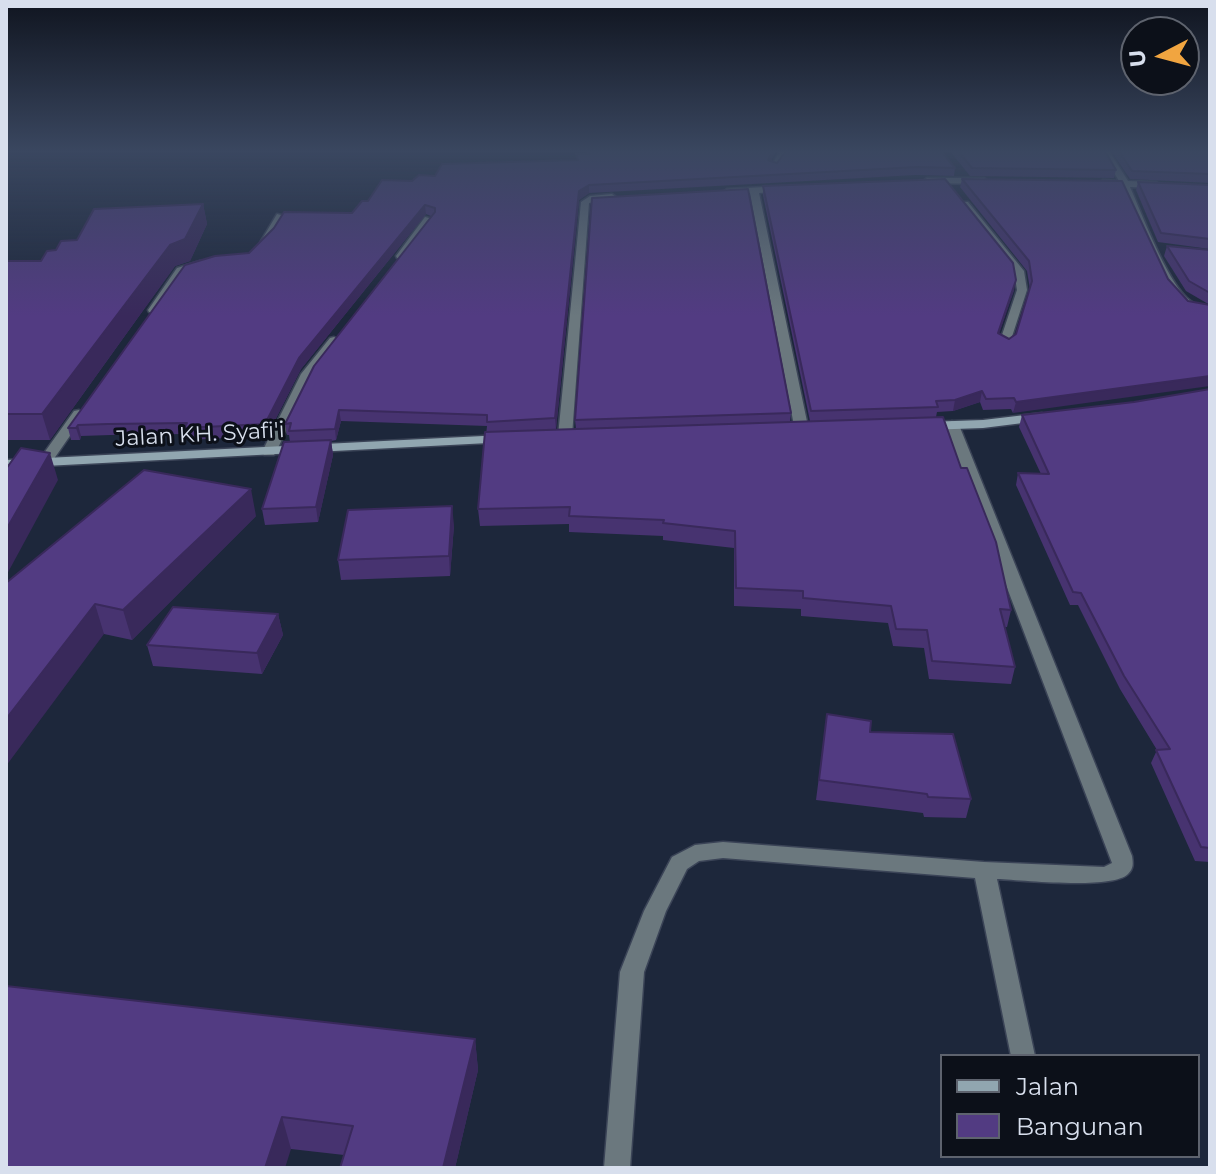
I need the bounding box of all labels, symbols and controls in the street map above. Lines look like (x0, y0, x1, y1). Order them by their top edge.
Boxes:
north arrow (1120, 16, 1200, 96)
text: U (1123, 48, 1152, 68)
street label: Jalan KH. Syafi'i (115, 417, 285, 453)
legend (940, 1054, 1200, 1158)
text: Jalan (1016, 1072, 1079, 1101)
text: Bangunan (1016, 1112, 1144, 1141)

